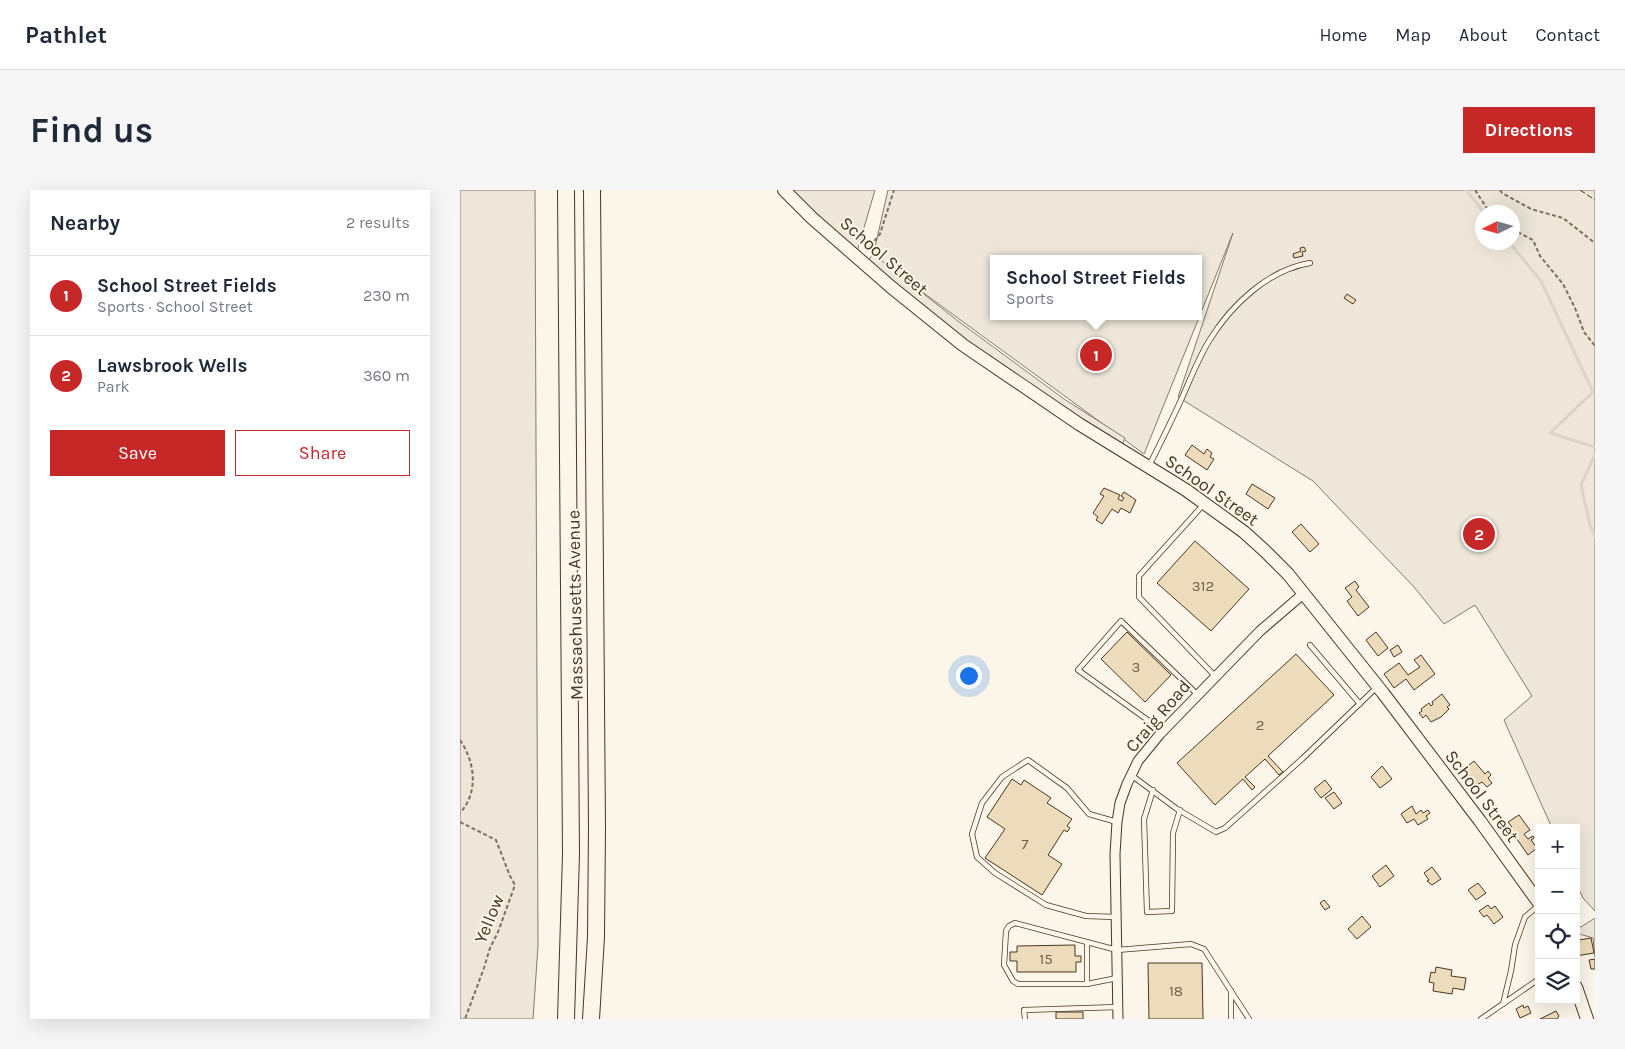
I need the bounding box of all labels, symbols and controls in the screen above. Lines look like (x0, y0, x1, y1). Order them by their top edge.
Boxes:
text: Pathlet (25, 21, 107, 49)
text: Home (1319, 24, 1367, 46)
text: Map (1395, 24, 1431, 46)
text: About (1459, 24, 1508, 46)
text: Contact (1536, 24, 1600, 46)
button: Directions (1463, 107, 1595, 153)
text: Find us (30, 110, 153, 151)
north arrow (1475, 205, 1520, 250)
text: Nearby (50, 211, 120, 235)
street label: School Street (835, 212, 933, 300)
text: 2 results (346, 213, 410, 232)
popup (990, 255, 1202, 320)
text: School Street Fields (1006, 267, 1186, 289)
text: School Street Fields (97, 275, 277, 297)
text: 1 (63, 286, 69, 305)
text: 230 m (363, 286, 410, 305)
text: Sports (1006, 289, 1054, 308)
text: Sports · School Street (97, 297, 253, 316)
pin: 1 (1080, 336, 1112, 374)
text: Lawsbrook Wells (97, 355, 248, 377)
text: 2 (61, 366, 71, 385)
text: 360 m (363, 366, 410, 385)
text: Park (97, 377, 129, 396)
button: Save (50, 430, 225, 476)
button: Share (235, 430, 410, 476)
street label: School Street (1161, 450, 1263, 531)
street label: Massachusetts Avenue (562, 510, 588, 700)
pin: 2 (1463, 515, 1495, 553)
house number: 312 (1192, 577, 1214, 595)
house number: 3 (1132, 658, 1140, 676)
your location (956, 663, 982, 689)
street label: Craig Road (1121, 675, 1195, 757)
house number: 2 (1256, 716, 1264, 734)
street label: School Street (1440, 746, 1524, 847)
map controls (1535, 824, 1580, 1004)
button: + (1535, 824, 1580, 869)
house number: 7 (1021, 835, 1029, 853)
button: − (1535, 869, 1580, 914)
street label: Yellow (469, 891, 509, 947)
button: locate (1535, 914, 1580, 959)
house number: 15 (1039, 950, 1053, 968)
button: layers (1535, 959, 1580, 1004)
house number: 18 (1169, 982, 1183, 1000)

